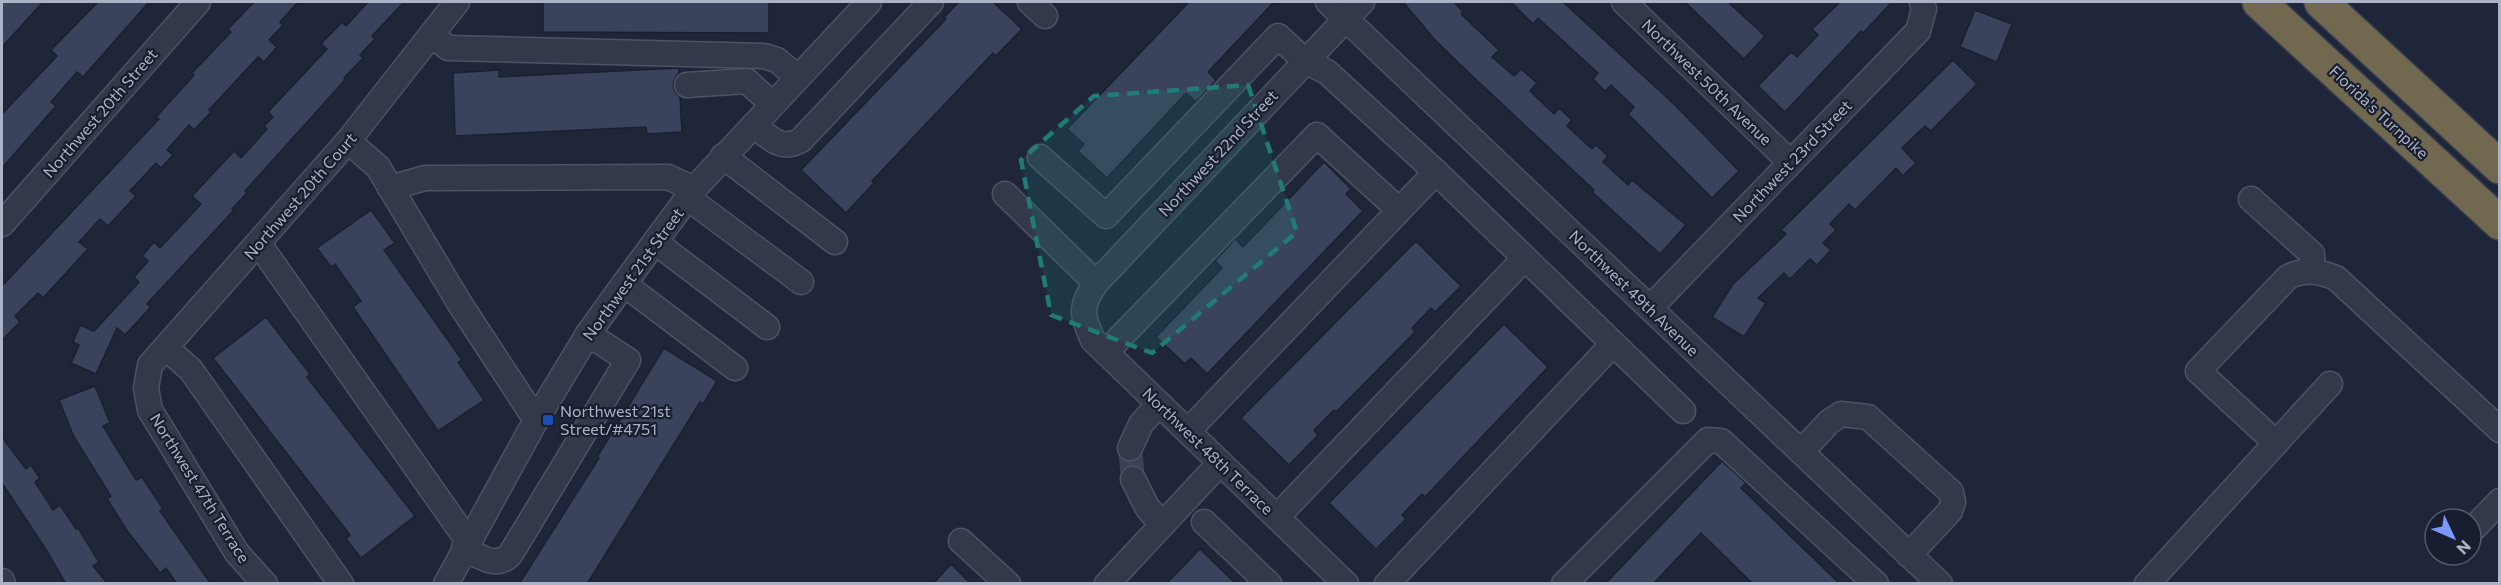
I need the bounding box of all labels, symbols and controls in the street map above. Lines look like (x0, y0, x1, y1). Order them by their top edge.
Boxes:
street label: Northwest 50th Avenue (1638, 15, 1776, 149)
street label: Northwest 20th Street (38, 44, 161, 181)
street label: Florida's Turnpike (2326, 61, 2433, 162)
street label: Northwest 22nd Street (1154, 85, 1281, 220)
street label: Northwest 23rd Street (1728, 95, 1855, 226)
street label: Northwest 20th Court (239, 128, 360, 263)
street label: Northwest 21st Street (578, 203, 687, 344)
street label: Northwest 49th Avenue (1566, 226, 1703, 360)
street label: Northwest 48th Terrace (1139, 383, 1278, 518)
place label: Northwest 21st Street/#4751 (560, 401, 671, 438)
street label: Northwest 47th Terrace (147, 409, 254, 566)
marker: Northwest 21st Street/#4751 (541, 413, 555, 427)
north arrow (2423, 507, 2483, 567)
text: N (2453, 537, 2475, 559)

